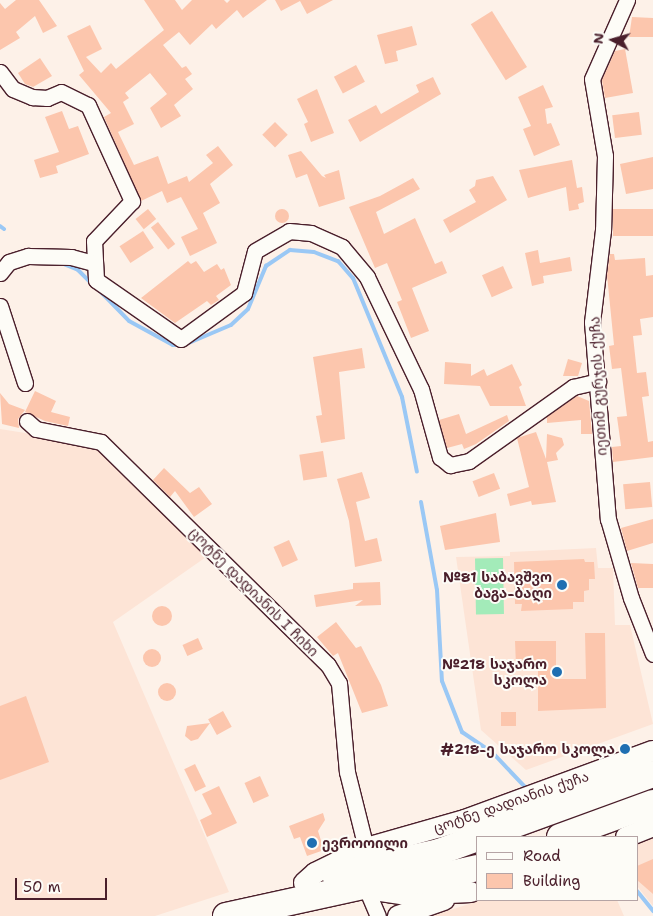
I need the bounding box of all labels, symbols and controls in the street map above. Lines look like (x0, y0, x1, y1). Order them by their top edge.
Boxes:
north arrow (588, 15, 638, 65)
text: N (589, 32, 608, 45)
street label: იეთიმ გურჯის ქუჩა (586, 316, 610, 456)
street label: ცოტნე დადიანის I ჩიხი (186, 524, 322, 660)
place label: №81 საბავშვო ბაგა-ბაღი (443, 569, 552, 602)
marker: №81 საბავშვო ბაგა-ბაღი (556, 579, 568, 591)
place label: №218 საჯარო სკოლა (442, 656, 547, 689)
marker: №218 საჯარო სკოლა (551, 666, 563, 678)
place label: #218-ე საჯარო სკოლა (440, 741, 615, 757)
marker: #218-ე საჯარო სკოლა (619, 743, 631, 755)
street label: ცოტნე დადიანის ქუჩა (431, 768, 591, 836)
place label: ევროოილი (322, 835, 408, 851)
legend (476, 836, 638, 901)
marker: ევროოილი (306, 837, 318, 849)
text: Road (523, 846, 561, 866)
scale bar (18, 868, 110, 900)
text: Building (523, 871, 580, 891)
text: 50 m (23, 877, 61, 897)

